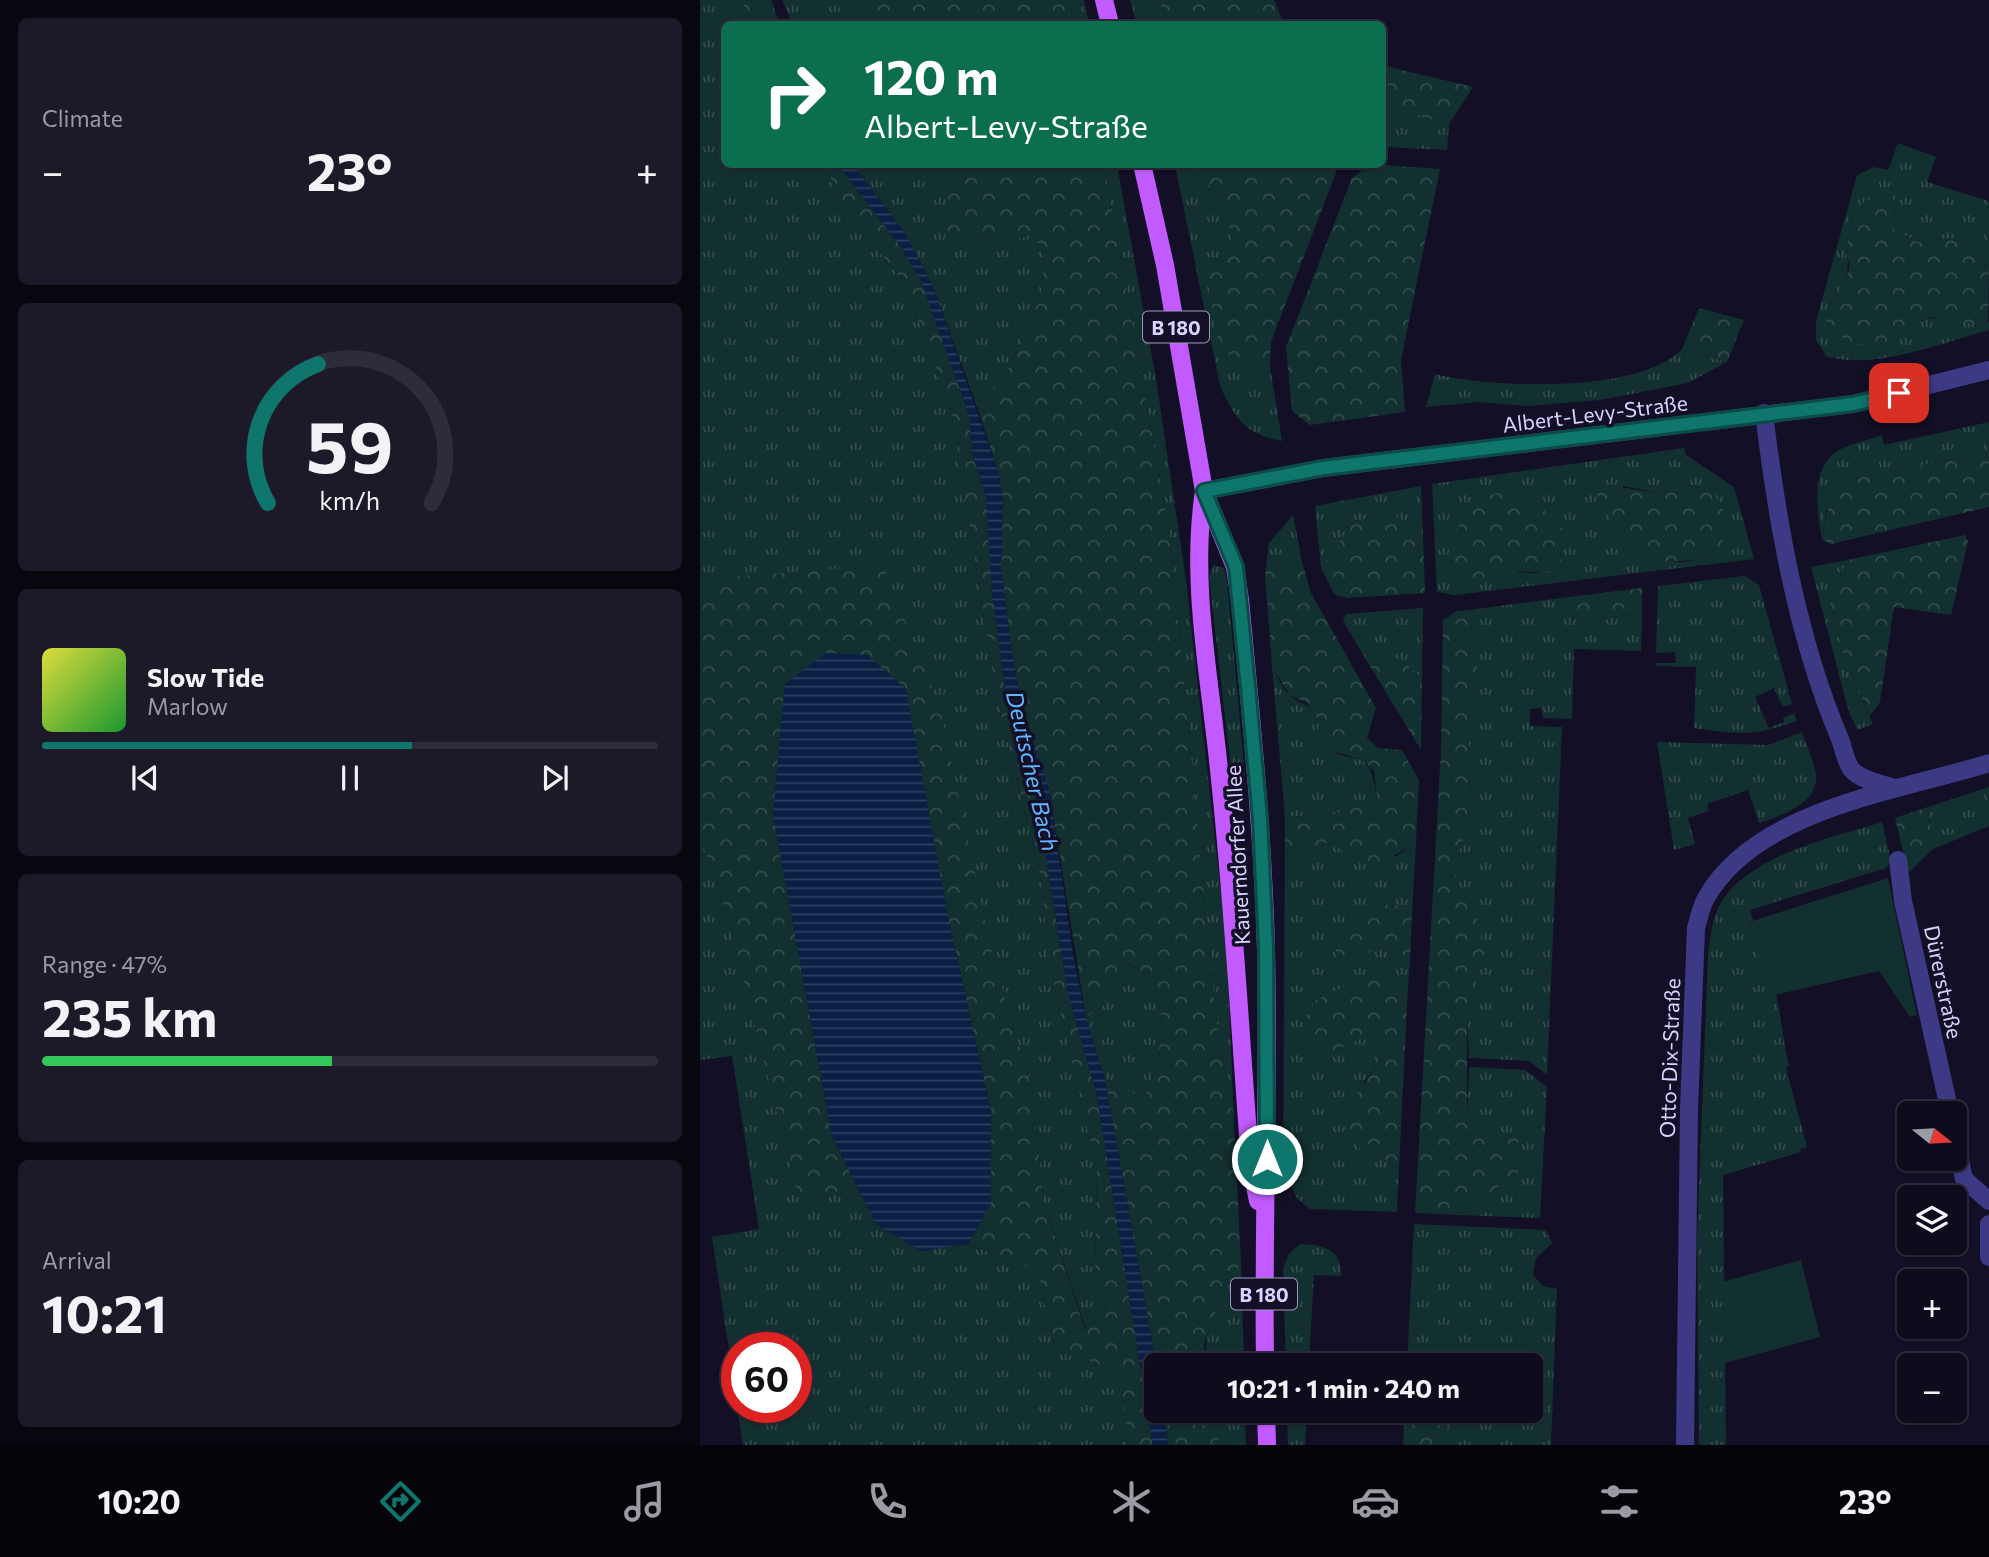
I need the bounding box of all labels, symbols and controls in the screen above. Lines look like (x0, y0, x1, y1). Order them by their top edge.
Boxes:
text: 120 m (864, 45, 998, 105)
icon: right (749, 49, 840, 140)
text: Climate (42, 104, 123, 132)
text: Albert-Levy-Straße (864, 105, 1148, 145)
text: 23° (307, 138, 393, 202)
text: − (42, 147, 64, 194)
text: + (636, 147, 658, 194)
road number: B 180 (1143, 312, 1209, 342)
pin (1869, 363, 1929, 423)
icon: arrive (1880, 374, 1918, 412)
street label: Albert-Levy-Straße (1501, 389, 1689, 437)
text: 59 (306, 400, 394, 489)
text: km/h (320, 485, 380, 515)
text: Slow Tide (147, 661, 264, 692)
water label: Deutscher Bach (1001, 688, 1065, 854)
text: Marlow (147, 692, 228, 720)
icon: previous (126, 759, 164, 797)
icon: pause (331, 759, 369, 797)
icon: next (536, 759, 574, 797)
street label: Kauerndorfer Allee (1220, 764, 1254, 946)
street label: Dürerstraße (1920, 923, 1968, 1041)
text: Range · 47% (42, 950, 167, 978)
street label: Otto-Dix-Straße (1654, 978, 1684, 1138)
text: 235 km (42, 984, 217, 1048)
north arrow (1897, 1101, 1967, 1171)
map controls (1897, 1101, 1967, 1423)
position arrow (1230, 1122, 1304, 1196)
button: layers (1897, 1185, 1967, 1255)
text: Arrival (42, 1246, 112, 1274)
button: + (1897, 1269, 1967, 1339)
road number: B 180 (1231, 1278, 1297, 1310)
text: 10:21 (42, 1280, 167, 1344)
speed limit sign: 60 (721, 1332, 812, 1423)
button: − (1897, 1353, 1967, 1423)
text: 10:21 · 1 min · 240 m (1227, 1372, 1460, 1403)
icon: directions (376, 1477, 425, 1526)
icon: music (620, 1477, 669, 1526)
icon: phone (863, 1477, 912, 1526)
icon: climate (1107, 1477, 1156, 1526)
icon: car (1351, 1477, 1400, 1526)
icon: filters (1595, 1477, 1644, 1526)
text: 10:20 (97, 1481, 181, 1521)
text: 23° (1839, 1481, 1892, 1521)

